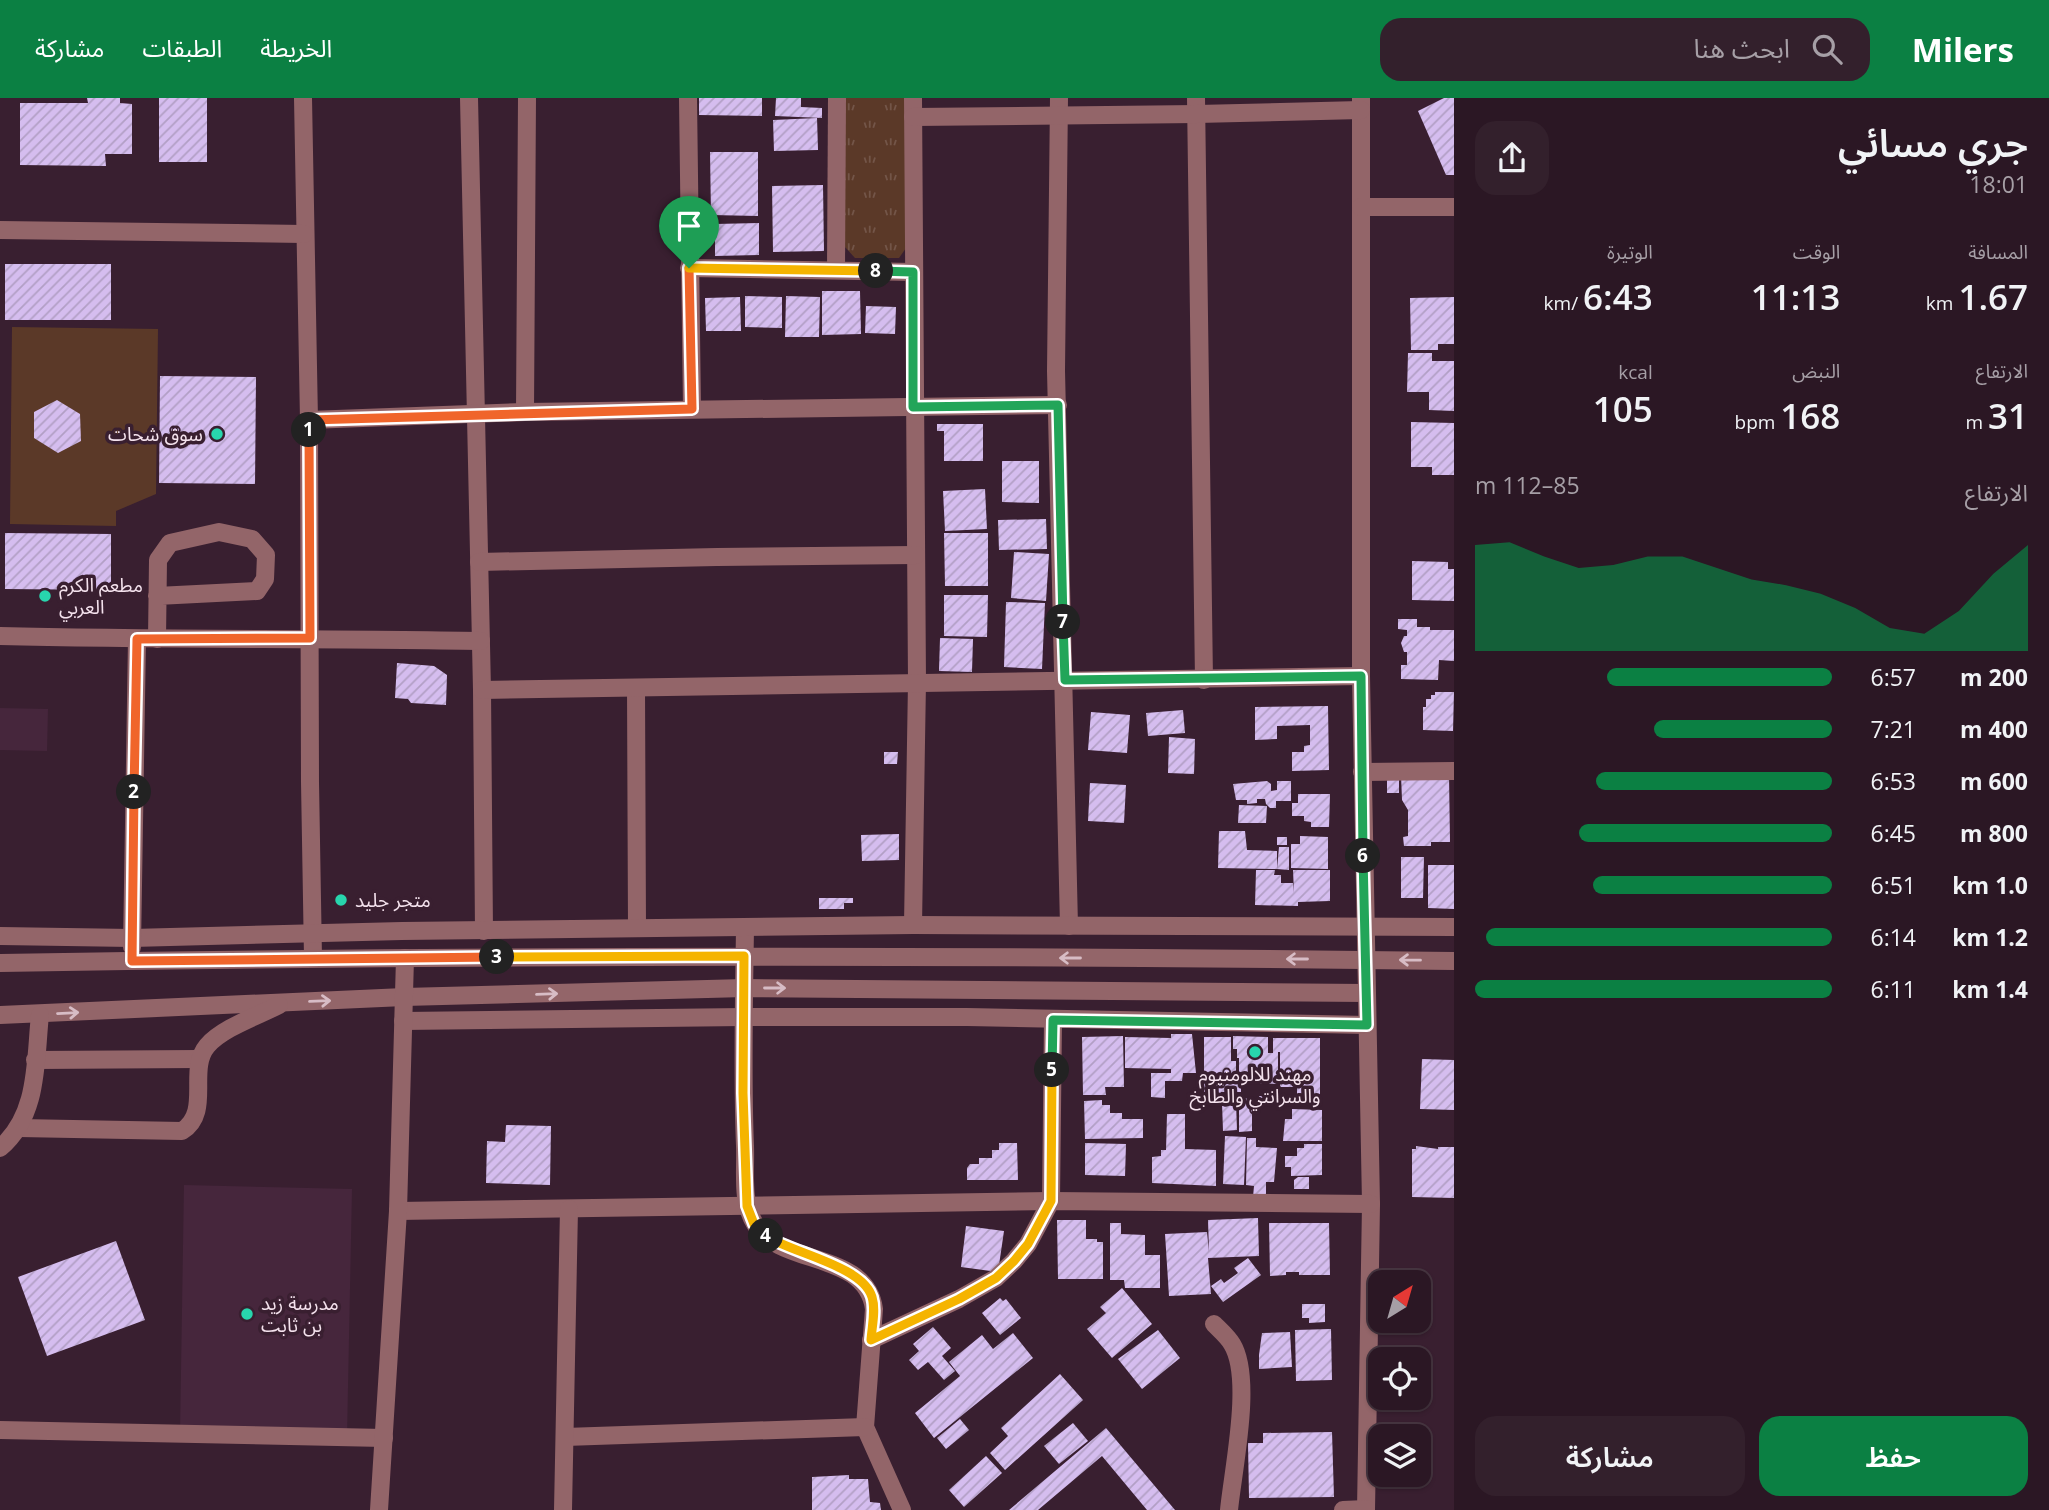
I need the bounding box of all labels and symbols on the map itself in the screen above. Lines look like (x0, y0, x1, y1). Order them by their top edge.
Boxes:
pin (659, 196, 719, 268)
pin: 8 (858, 254, 894, 288)
pin: 1 (292, 412, 326, 448)
place label: سوق شحات (108, 421, 203, 447)
marker: سوق شحات (209, 426, 225, 442)
place label: مطعم الكرم العربي (59, 572, 143, 622)
marker: مطعم الكرم العربي (37, 588, 53, 604)
pin: 7 (1046, 604, 1080, 640)
pin: 2 (116, 774, 152, 810)
pin: 6 (1346, 838, 1380, 874)
place label: متجر جليد (355, 887, 431, 913)
marker: متجر جليد (333, 892, 349, 908)
pin: 3 (480, 940, 514, 974)
one-way arrow (1059, 951, 1082, 965)
one-way arrow (1286, 952, 1309, 966)
one-way arrow (1399, 953, 1422, 967)
one-way arrow (763, 981, 786, 995)
one-way arrow (536, 987, 559, 1000)
one-way arrow (308, 994, 331, 1007)
one-way arrow (56, 1007, 79, 1020)
marker: مهند للالومنيوم والسرانتي والطابخ (1247, 1044, 1263, 1060)
pin: 5 (1034, 1052, 1070, 1088)
place label: مهند للالومنيوم والسرانتي والطابخ (1189, 1061, 1321, 1111)
pin: 4 (748, 1218, 784, 1254)
north arrow (1368, 1270, 1432, 1334)
place label: مدرسة زيد بن ثابت (261, 1290, 339, 1338)
marker: مدرسة زيد بن ثابت (239, 1306, 255, 1322)

